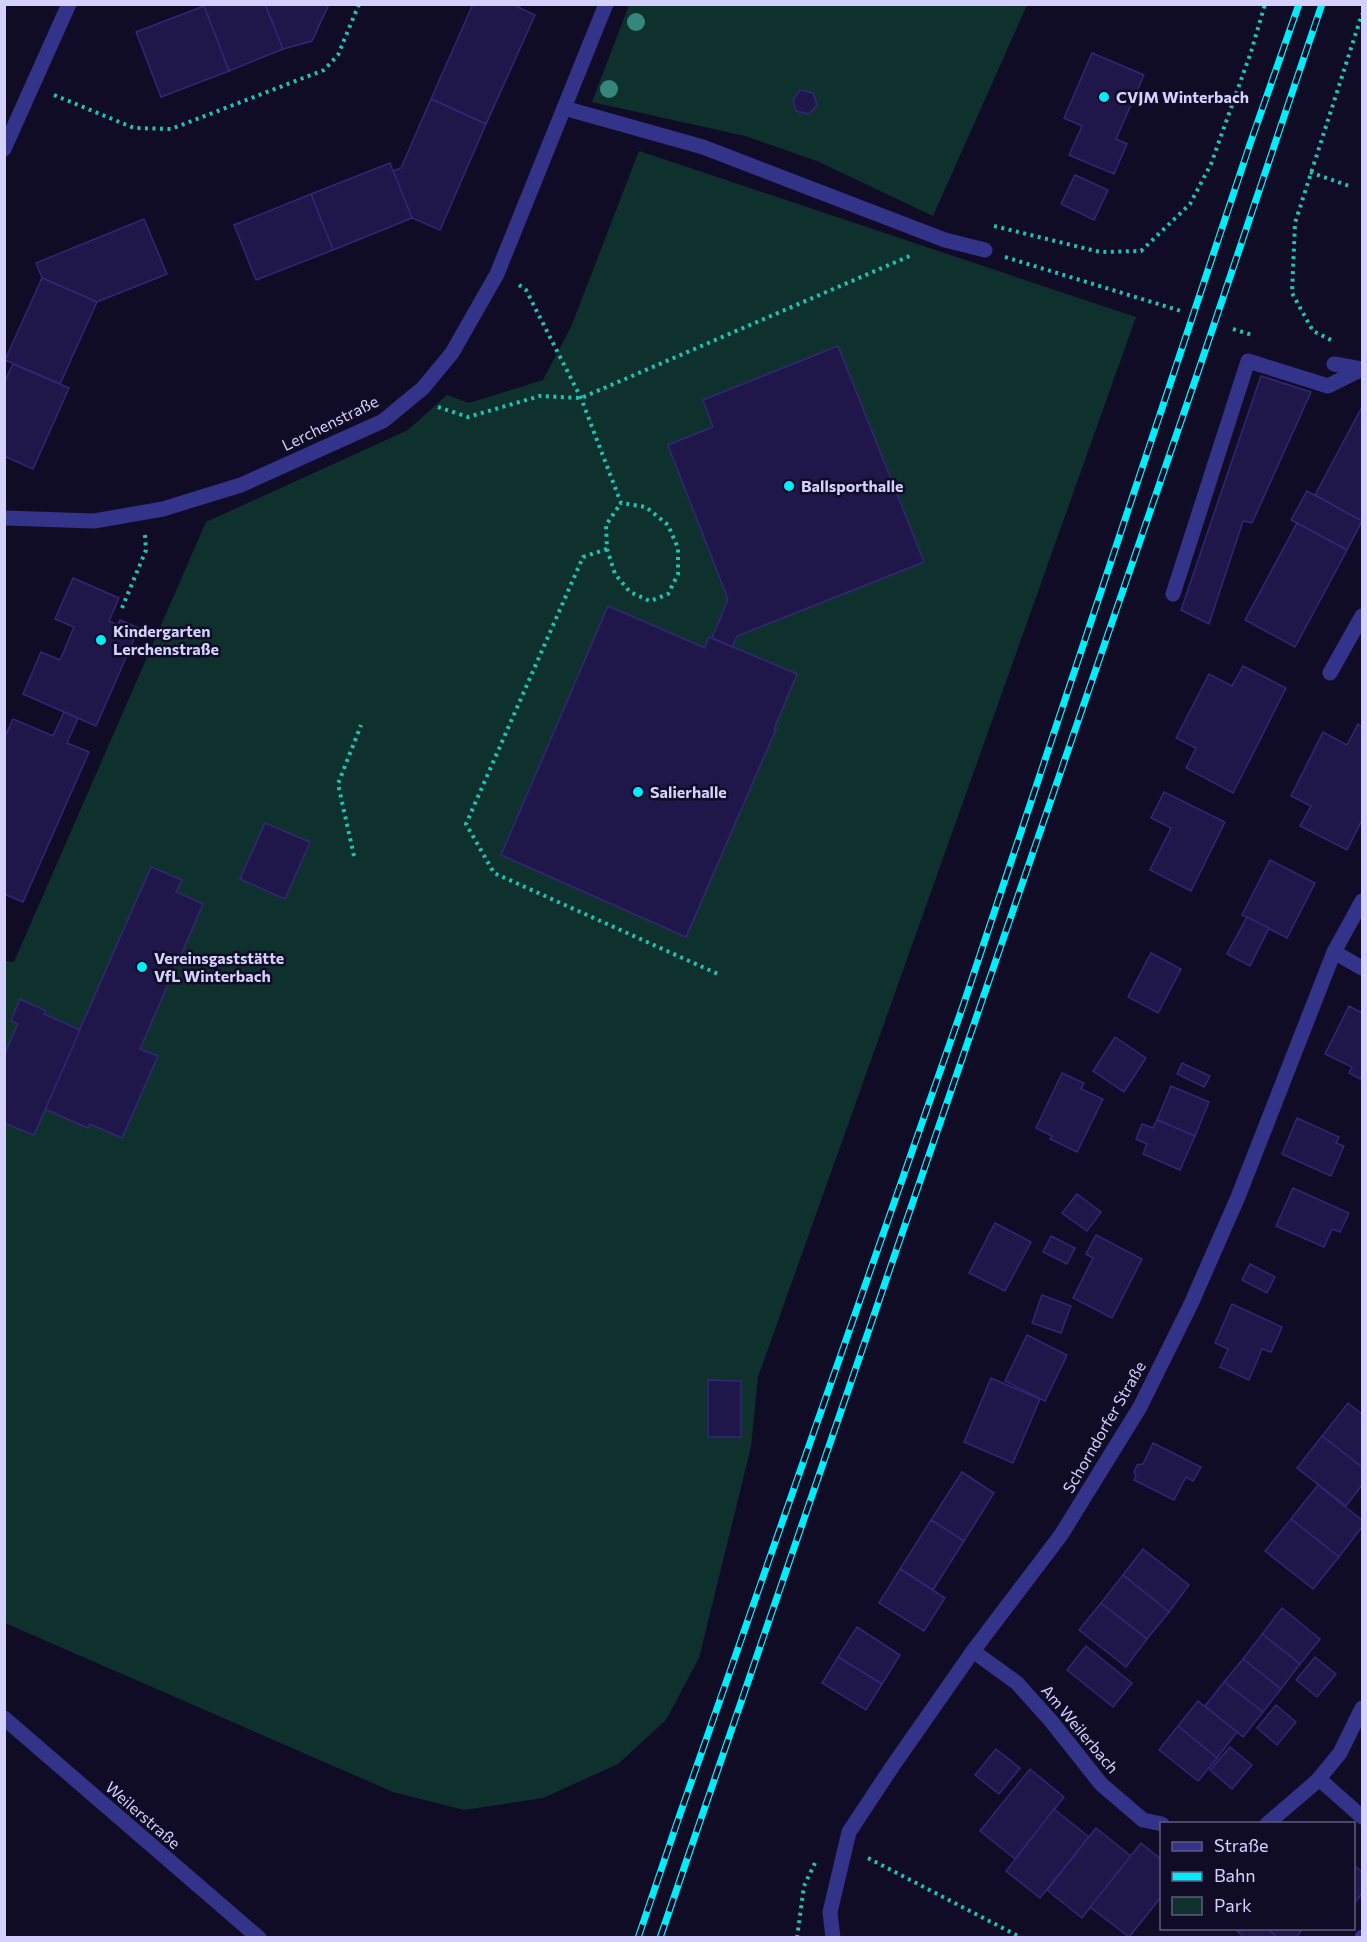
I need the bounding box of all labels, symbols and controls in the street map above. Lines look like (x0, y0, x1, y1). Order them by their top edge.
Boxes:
place label: CVJM Winterbach (1116, 87, 1249, 106)
marker: CVJM Winterbach (1097, 90, 1111, 104)
street label: Lerchenstraße (278, 391, 381, 454)
place label: Ballsporthalle (801, 476, 903, 495)
marker: Ballsporthalle (782, 479, 796, 493)
place label: Kindergarten Lerchenstraße (113, 621, 219, 658)
marker: Kindergarten Lerchenstraße (94, 633, 108, 647)
place label: Salierhalle (650, 782, 727, 801)
marker: Salierhalle (631, 785, 645, 799)
place label: Vereinsgaststätte VfL Winterbach (154, 948, 284, 985)
marker: Vereinsgaststätte VfL Winterbach (135, 960, 149, 974)
street label: Schorndorfer Straße (1058, 1357, 1149, 1496)
street label: Am Weilerbach (1038, 1681, 1123, 1777)
street label: Weilerstraße (102, 1777, 185, 1852)
legend (1160, 1822, 1355, 1930)
text: Straße (1214, 1834, 1269, 1856)
text: Bahn (1214, 1864, 1256, 1886)
text: Park (1214, 1894, 1252, 1916)

